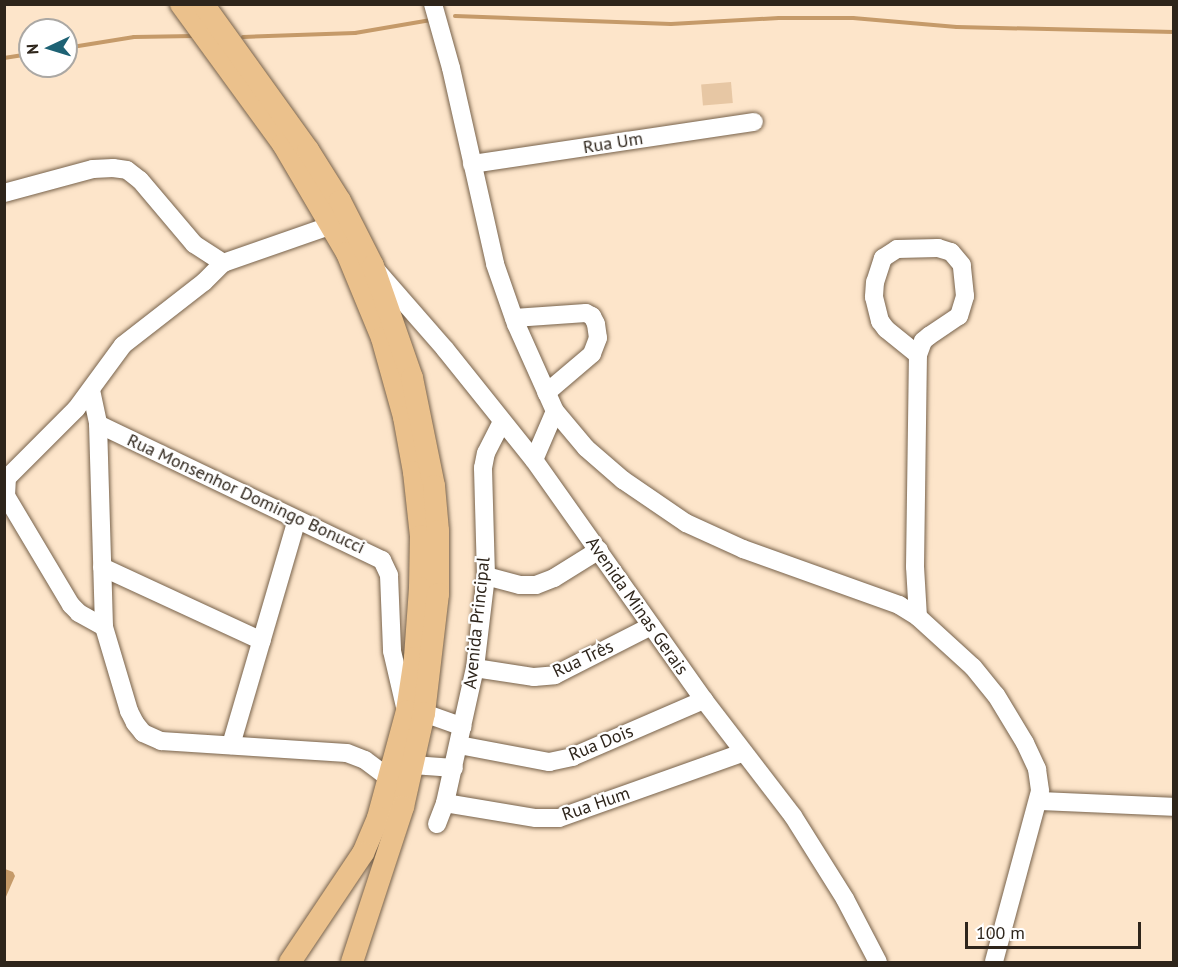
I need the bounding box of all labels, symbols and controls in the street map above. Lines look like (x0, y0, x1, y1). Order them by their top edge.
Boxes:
north arrow (18, 18, 78, 78)
text: N (22, 43, 42, 55)
street label: Rua Um (582, 128, 644, 158)
street label: Rua Monsenhor Domingo Bonucci (124, 429, 368, 559)
street label: Avenida Minas Gerais (581, 533, 693, 679)
street label: Avenida Principal (459, 556, 495, 690)
street label: Rua Três (549, 635, 617, 683)
street label: Rua Dois (566, 720, 636, 766)
street label: Rua Hum (559, 782, 633, 826)
scale bar (968, 910, 1144, 948)
text: 100 m (976, 921, 1025, 944)

